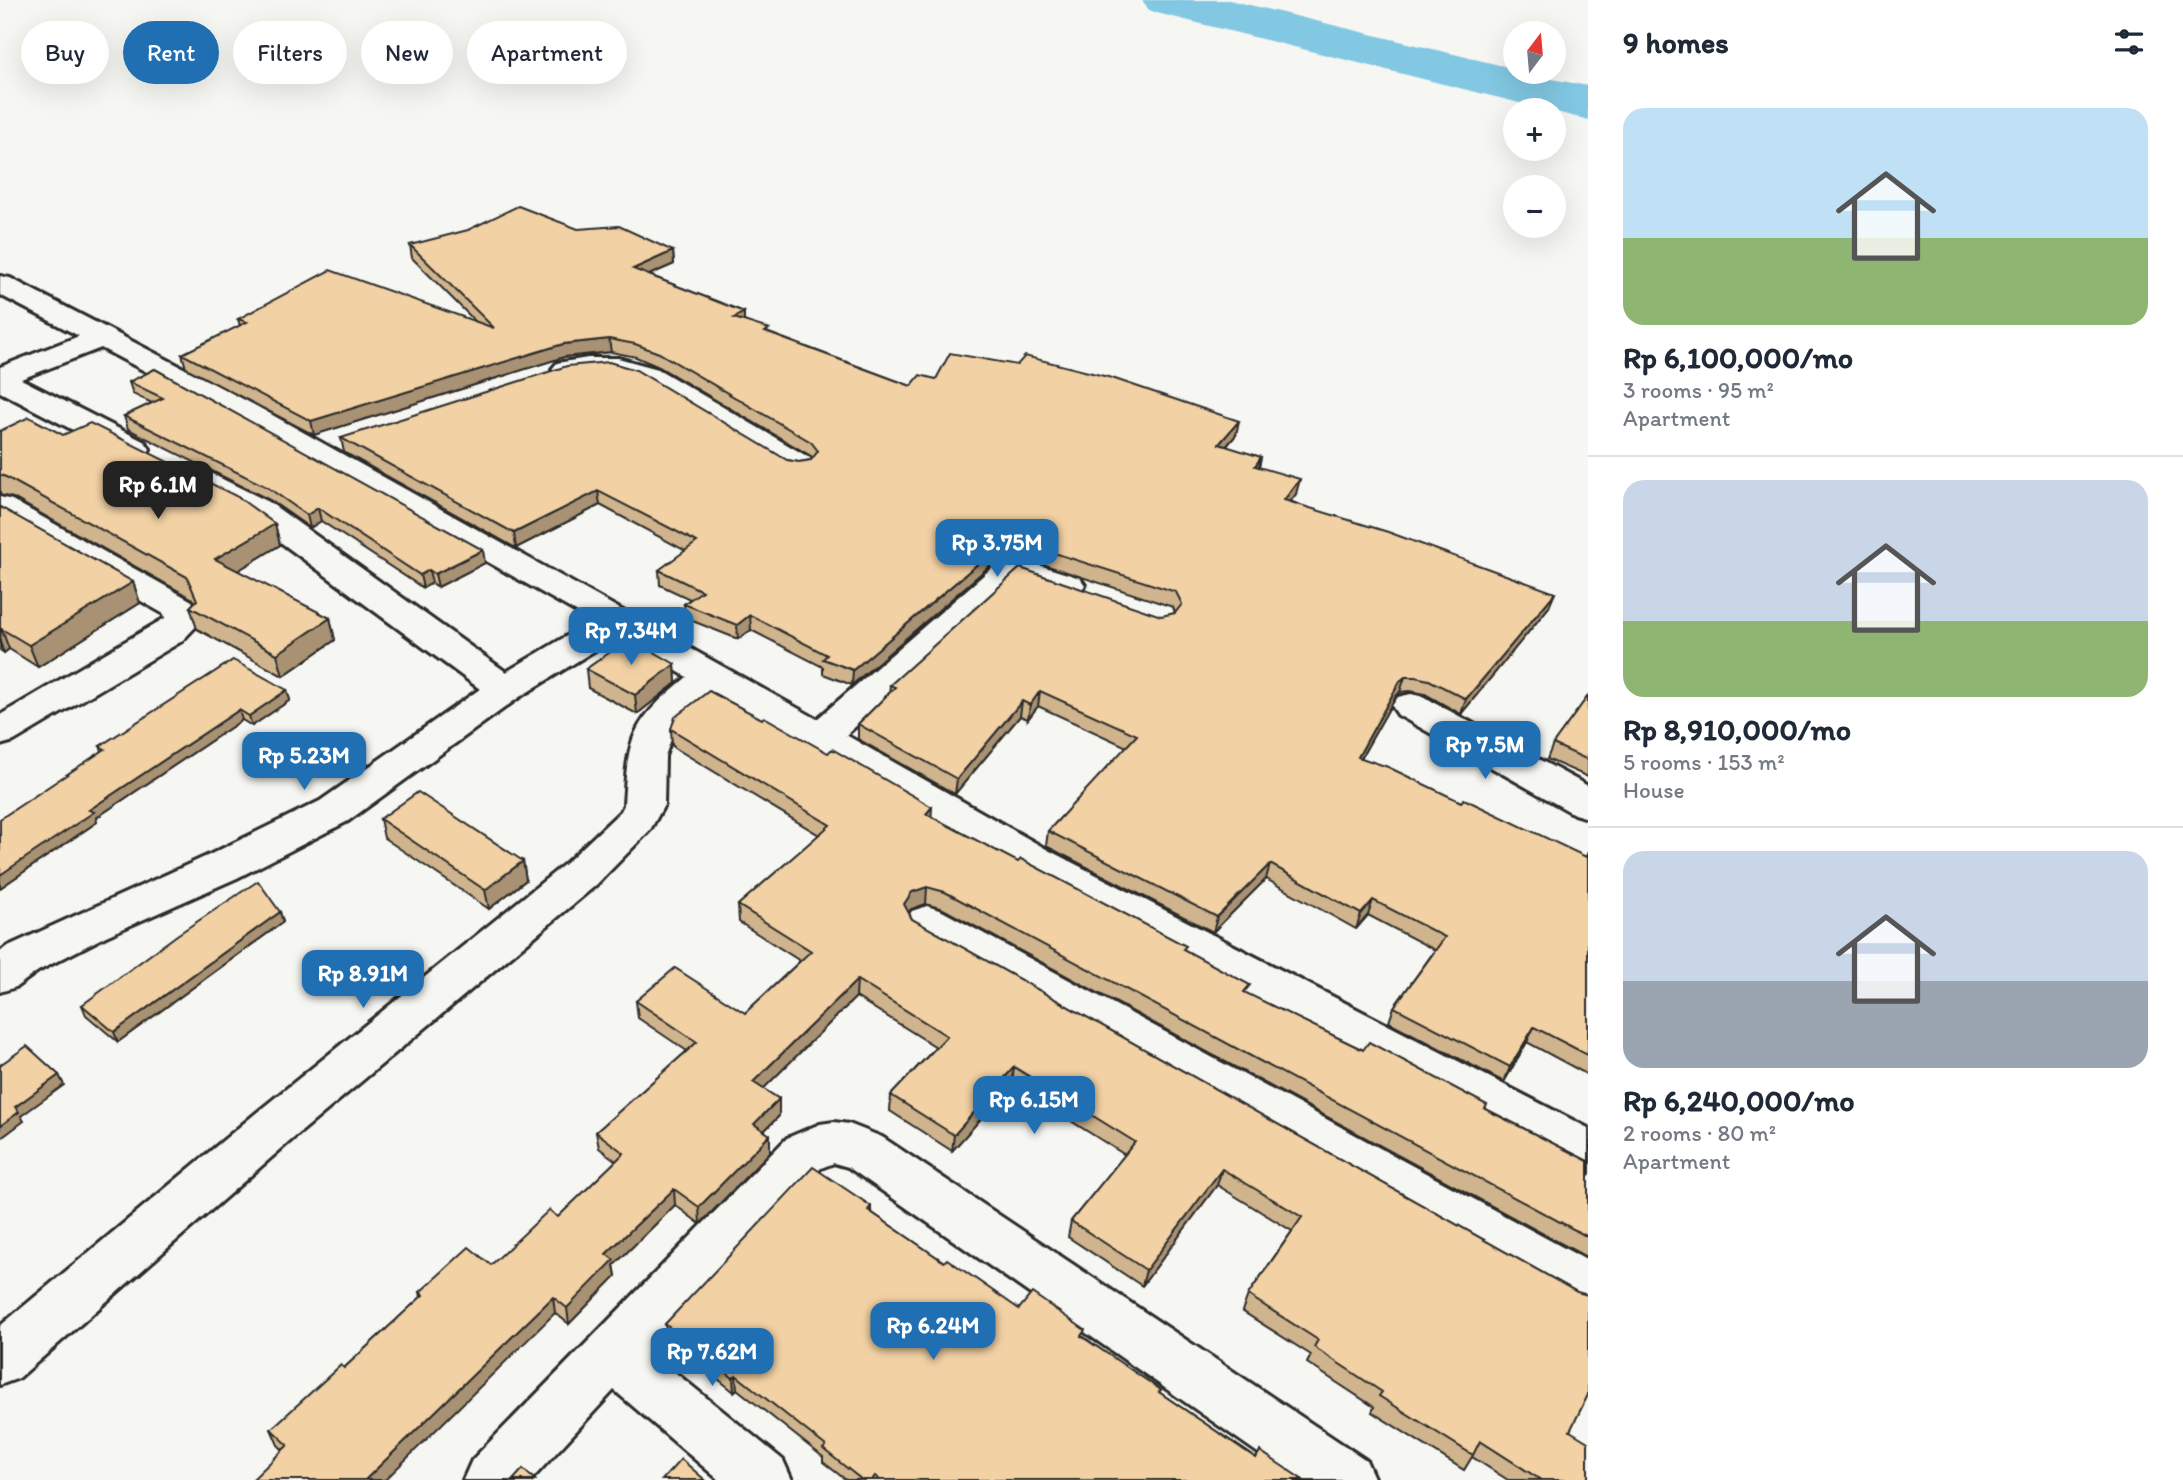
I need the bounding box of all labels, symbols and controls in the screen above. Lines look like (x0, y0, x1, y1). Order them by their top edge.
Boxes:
chip: Buy (21, 21, 109, 84)
chip: Rent (123, 21, 219, 84)
chip: Filters (233, 21, 347, 84)
chip: New (361, 21, 453, 84)
chip: Apartment (467, 21, 627, 84)
north arrow (1503, 21, 1566, 84)
map controls (1503, 21, 1566, 238)
icon: filters (2110, 23, 2148, 61)
text: 9 homes (1623, 24, 1729, 61)
button: + (1503, 98, 1566, 161)
icon: home (1823, 153, 1949, 279)
button: − (1503, 175, 1566, 238)
text: Rp 6,100,000/mo (1623, 339, 1853, 376)
text: 3 rooms · 95 m² (1623, 376, 1774, 404)
text: Apartment (1623, 404, 1730, 432)
pin: Rp 6.1M (93, 462, 223, 521)
text: Rp 6.1M (119, 470, 197, 498)
pin: Rp 3.75M (925, 520, 1069, 579)
icon: home (1823, 525, 1949, 651)
text: Rp 3.75M (952, 528, 1043, 556)
pin: Rp 7.34M (559, 608, 703, 667)
text: Rp 7.34M (585, 616, 677, 644)
text: Rp 8,910,000/mo (1623, 711, 1851, 748)
pin: Rp 7.5M (1420, 722, 1550, 781)
text: Rp 7.5M (1446, 730, 1524, 758)
pin: Rp 5.23M (232, 732, 376, 792)
text: Rp 5.23M (258, 741, 350, 769)
text: 5 rooms · 153 m² (1623, 748, 1785, 776)
text: House (1623, 776, 1685, 804)
icon: home (1823, 896, 1949, 1022)
pin: Rp 8.91M (291, 950, 435, 1010)
text: Rp 8.91M (318, 959, 408, 987)
pin: Rp 6.15M (962, 1076, 1106, 1136)
text: Rp 6,240,000/mo (1623, 1082, 1855, 1119)
text: Rp 6.15M (989, 1085, 1079, 1113)
text: 2 rooms · 80 m² (1623, 1119, 1776, 1147)
text: Apartment (1623, 1147, 1730, 1175)
pin: Rp 6.24M (861, 1302, 1005, 1362)
text: Rp 6.24M (886, 1311, 980, 1339)
pin: Rp 7.62M (640, 1328, 784, 1388)
text: Rp 7.62M (667, 1337, 757, 1365)

